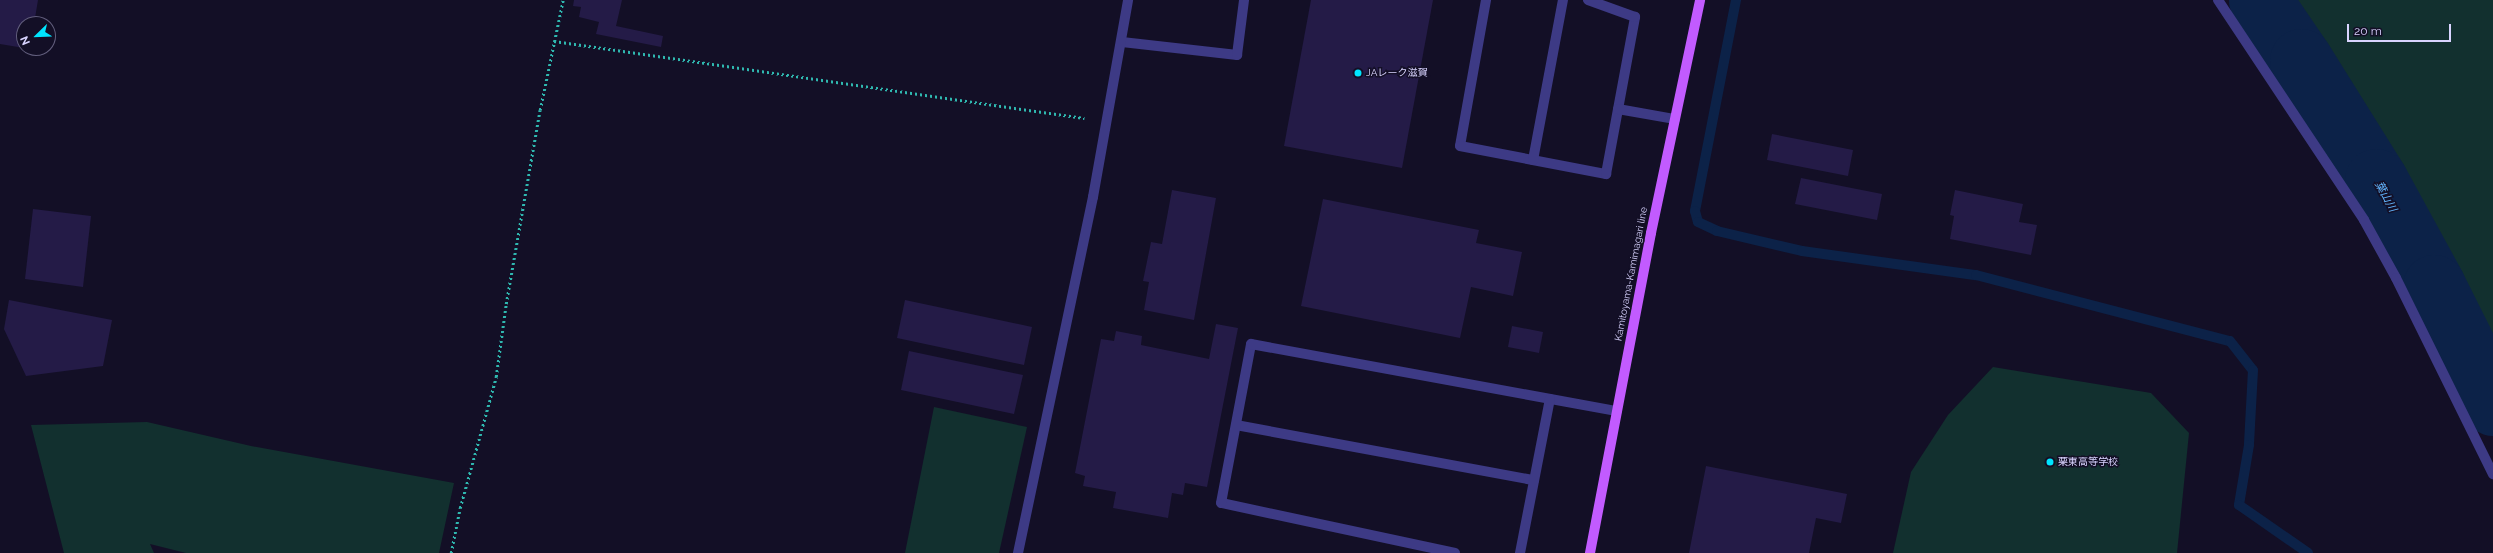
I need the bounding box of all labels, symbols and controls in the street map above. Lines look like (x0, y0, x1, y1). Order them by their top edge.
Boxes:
north arrow (16, 16, 56, 56)
scale bar (2349, 16, 2453, 42)
text: 20 m (2354, 24, 2382, 38)
text: N (18, 34, 33, 47)
place label: JAレーク滋賀 (1366, 67, 1427, 79)
marker: JAレーク滋賀 (1353, 68, 1363, 78)
water label: 葉山川 (2371, 179, 2399, 215)
street label: Kamitoyama-Kamimagari line (1612, 206, 1650, 342)
place label: 栗東高等学校 (2058, 456, 2118, 468)
marker: 栗東高等学校 (2045, 457, 2055, 467)

